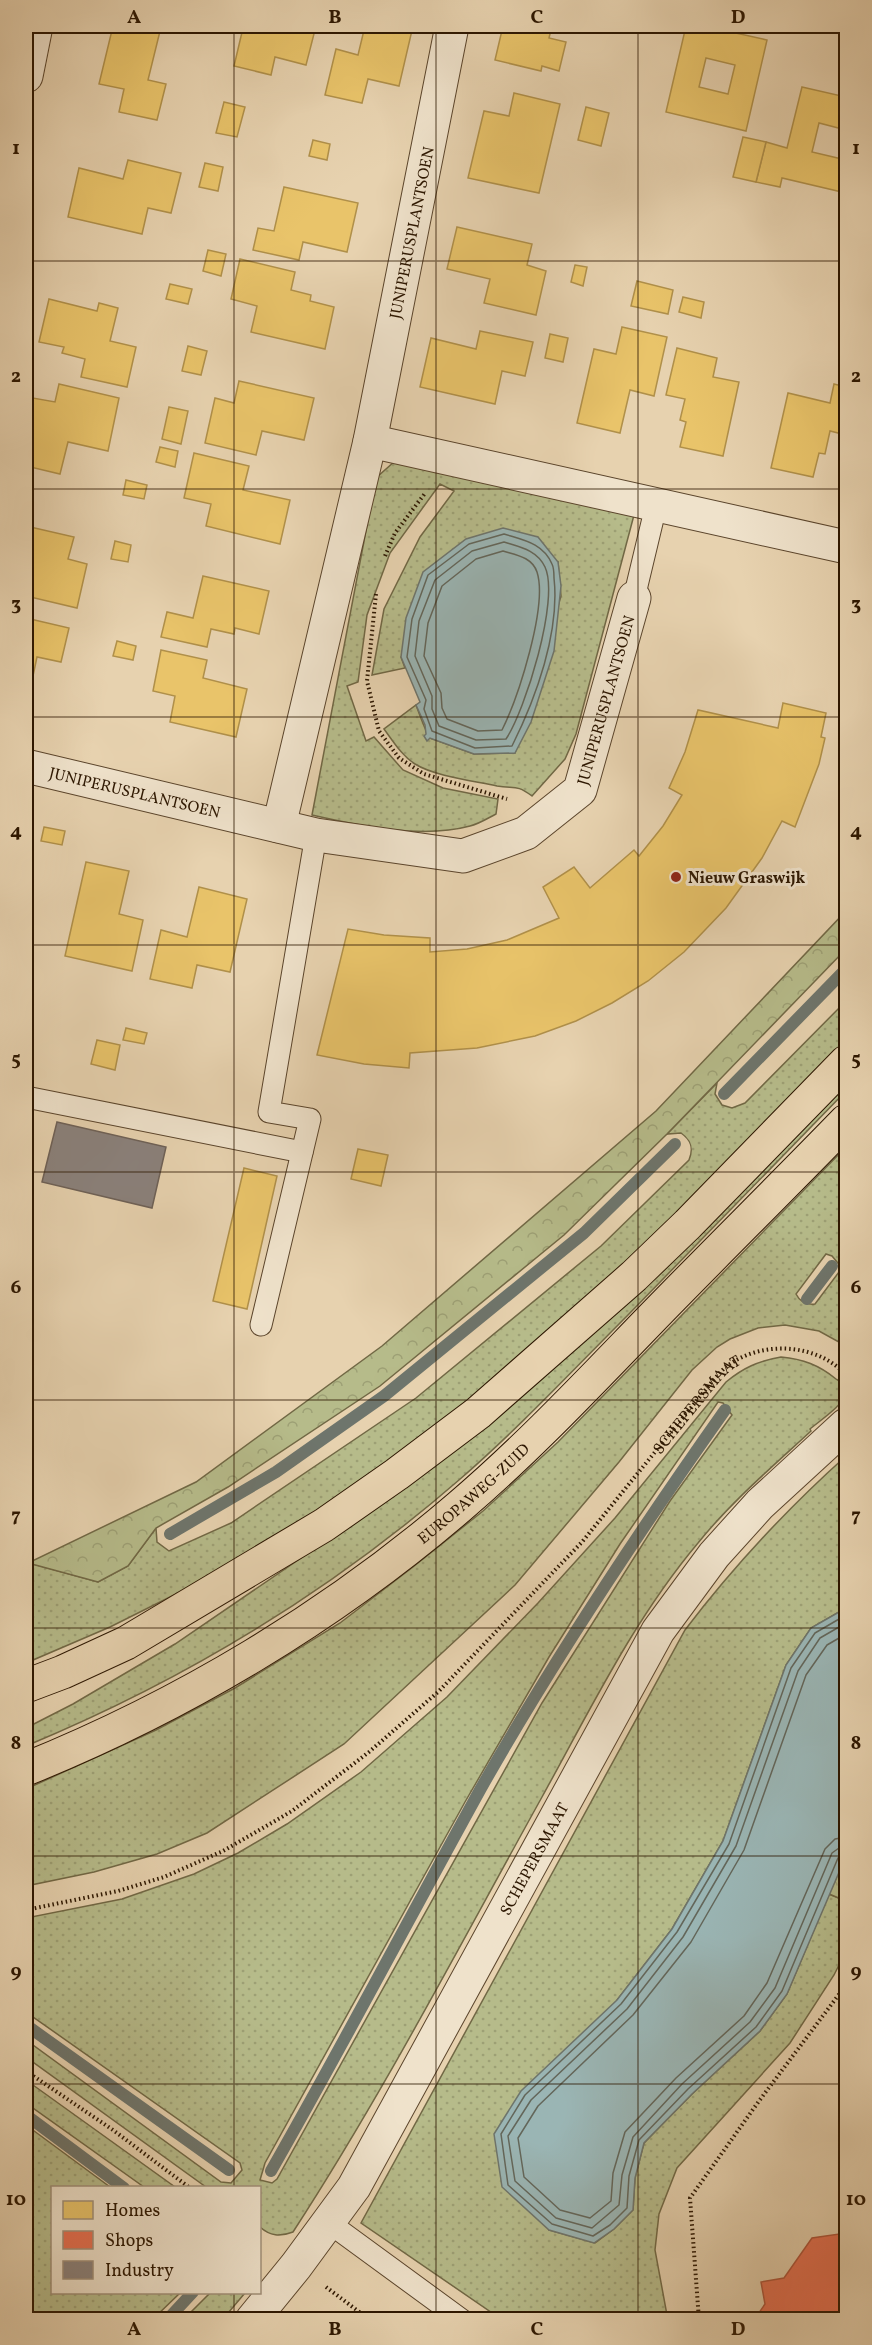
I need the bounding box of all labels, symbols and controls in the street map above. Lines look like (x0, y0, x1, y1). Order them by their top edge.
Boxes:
text: A (127, 4, 141, 32)
text: B (328, 4, 342, 32)
text: C (531, 4, 544, 32)
text: D (731, 4, 745, 32)
text: 1 (12, 135, 20, 163)
text: 1 (852, 135, 860, 163)
street label: JUNIPERUSPLANTSOEN (385, 145, 441, 321)
text: 2 (11, 363, 21, 391)
text: 2 (851, 363, 861, 391)
text: 3 (11, 591, 21, 619)
text: 3 (851, 591, 861, 619)
street label: JUNIPERUSPLANTSOEN (573, 613, 642, 788)
street label: JUNIPERUSPLANTSOEN (47, 763, 222, 825)
text: 4 (10, 818, 22, 846)
text: 4 (850, 818, 862, 846)
place label: Nieuw Graswijk (688, 868, 806, 890)
marker: Nieuw Graswijk (669, 870, 683, 884)
text: 5 (11, 1046, 21, 1074)
text: 5 (851, 1046, 861, 1074)
text: 6 (11, 1274, 22, 1302)
text: 6 (851, 1274, 862, 1302)
street label: SCHEPERSMAAT (649, 1351, 745, 1460)
street label: EUROPAWEG-ZUID (414, 1439, 536, 1550)
text: 7 (11, 1502, 21, 1530)
text: 7 (851, 1502, 861, 1530)
text: 8 (11, 1730, 21, 1758)
text: 8 (851, 1730, 861, 1758)
street label: SCHEPERSMAAT (496, 1799, 575, 1920)
text: 9 (10, 1958, 22, 1986)
text: 9 (850, 1958, 862, 1986)
text: 10 (6, 2186, 26, 2214)
legend (51, 2186, 261, 2294)
text: 10 (846, 2186, 866, 2214)
text: Homes (105, 2199, 160, 2224)
text: Shops (105, 2229, 153, 2254)
text: Industry (105, 2259, 174, 2284)
text: A (127, 2316, 141, 2344)
text: B (328, 2316, 342, 2344)
text: C (531, 2316, 544, 2344)
text: D (731, 2316, 745, 2344)

